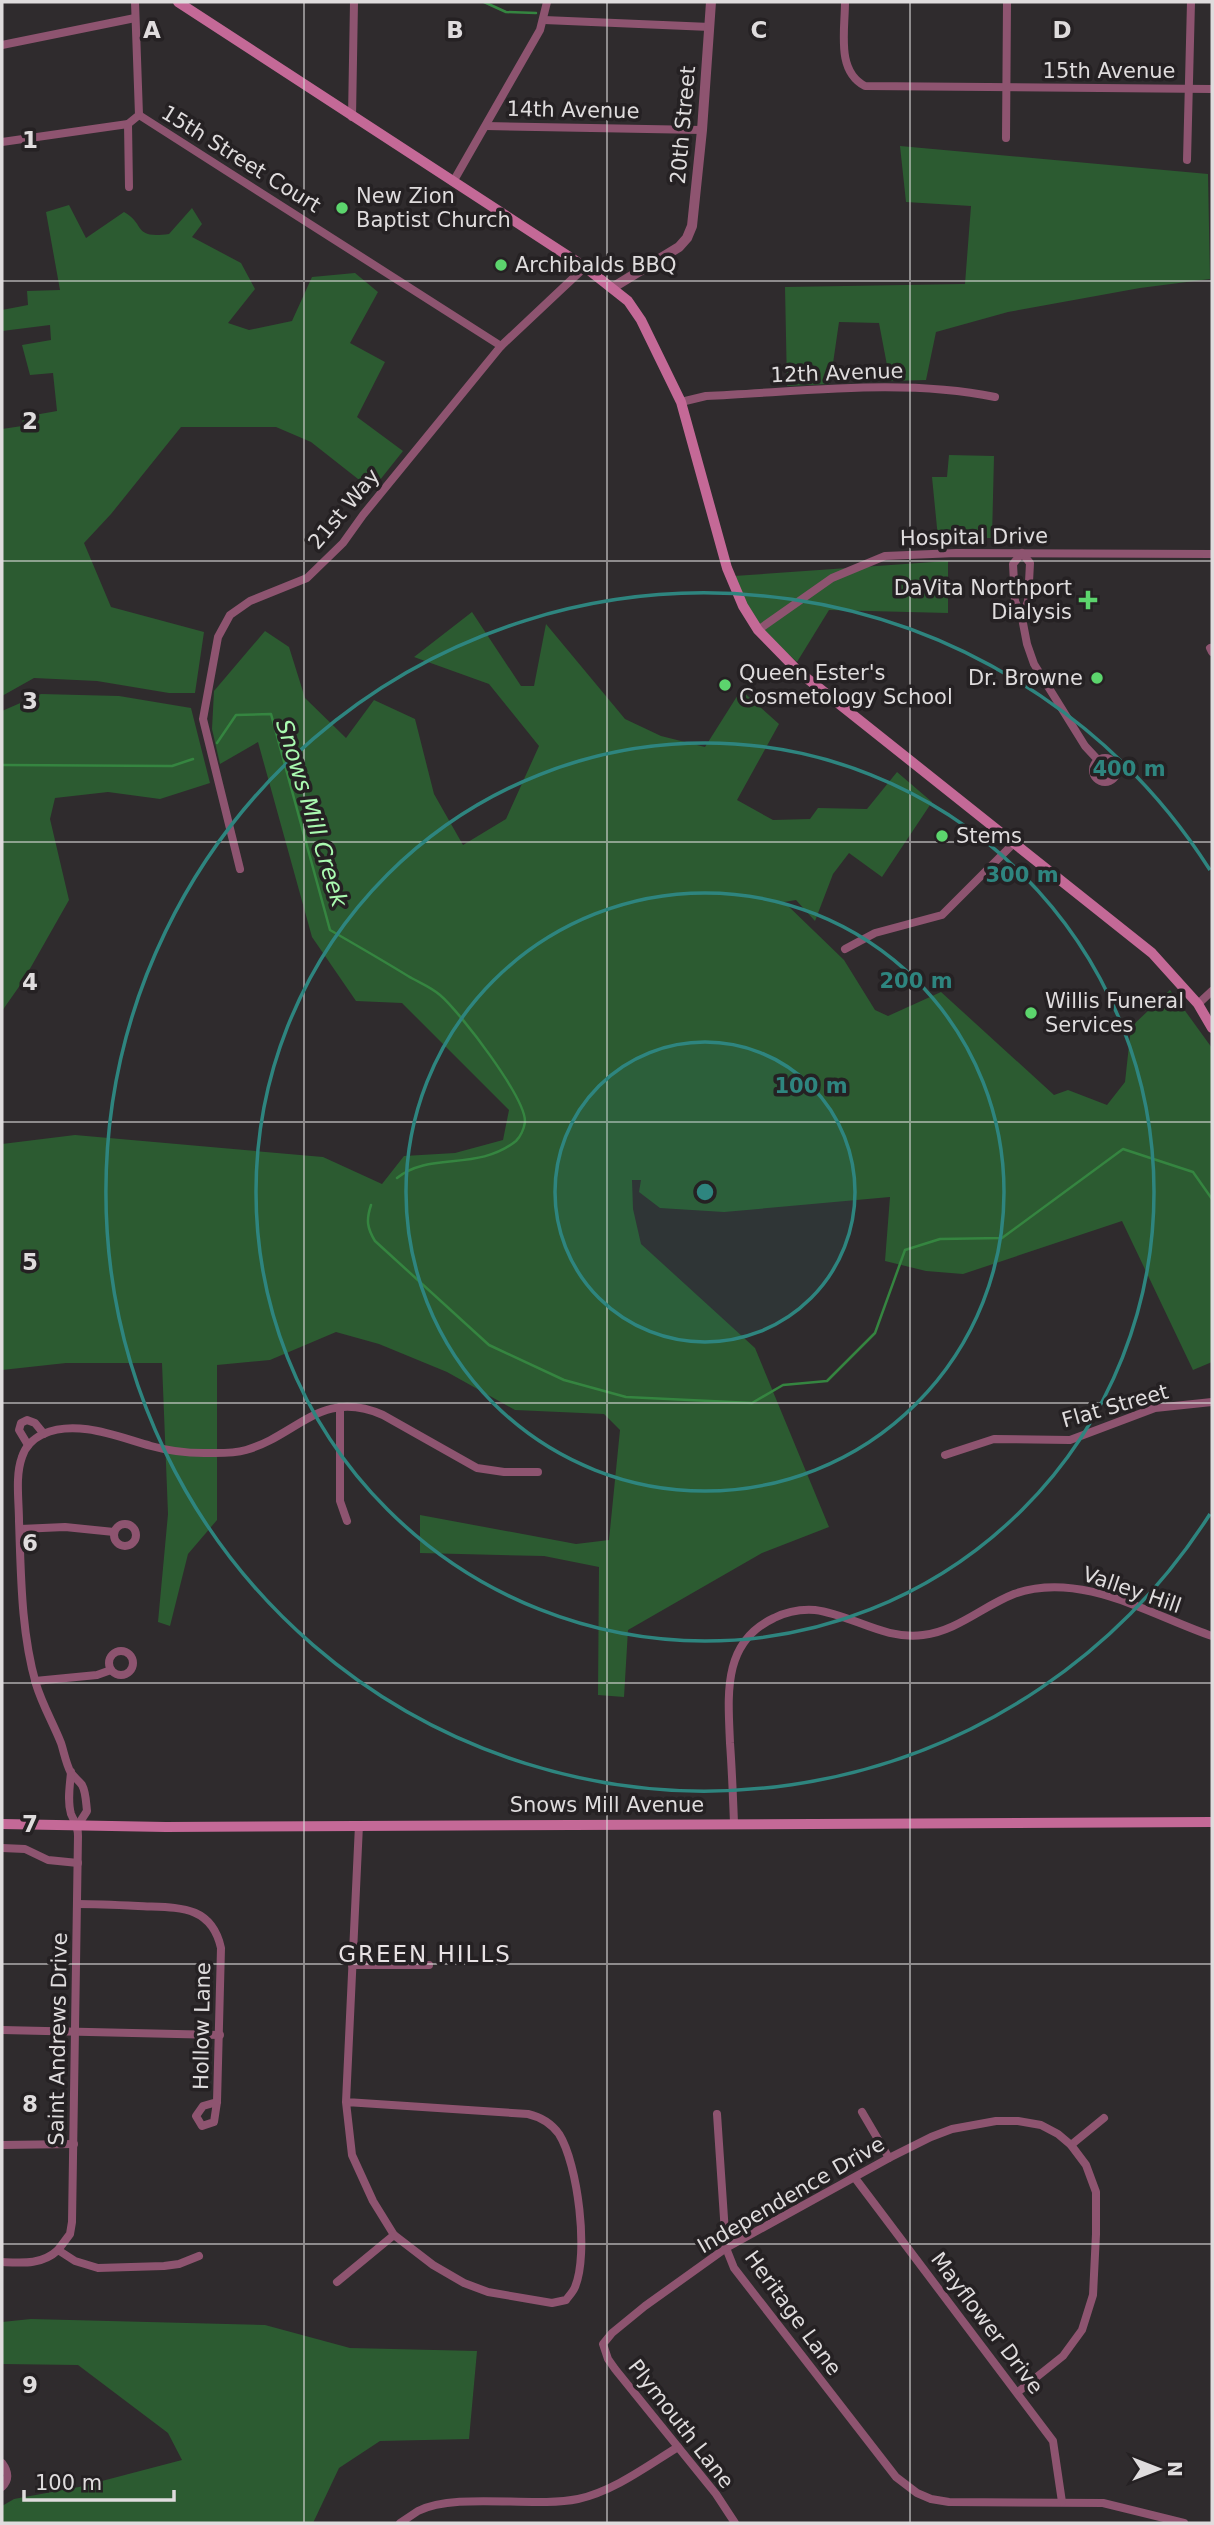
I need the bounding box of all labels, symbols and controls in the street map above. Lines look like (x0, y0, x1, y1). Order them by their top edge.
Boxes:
text: A (143, 17, 161, 43)
text: B (446, 17, 464, 43)
text: C (751, 17, 767, 43)
text: D (1052, 17, 1072, 43)
street label: 15th Avenue (1043, 59, 1175, 83)
street label: 20th Street (666, 65, 700, 185)
street label: 14th Avenue (506, 97, 640, 123)
street label: 15th Street Court (157, 100, 325, 218)
text: 1 (22, 127, 38, 153)
place label: New Zion Baptist Church (356, 184, 511, 232)
marker: New Zion Baptist Church (334, 200, 350, 216)
place label: Archibalds BBQ (515, 253, 677, 277)
marker: Archibalds BBQ (493, 257, 509, 273)
street label: 12th Avenue (770, 359, 904, 387)
text: 2 (22, 408, 38, 434)
street label: 21st Way (304, 464, 384, 554)
street label: Hospital Drive (900, 524, 1048, 550)
place label: DaVita Northport Dialysis (894, 576, 1072, 624)
marker: DaVita Northport Dialysis (1078, 590, 1098, 610)
place label: Queen Ester's Cosmetology School (739, 661, 953, 709)
place label: Dr. Browne (968, 666, 1083, 690)
marker: Dr. Browne (1089, 670, 1105, 686)
marker: Queen Ester's Cosmetology School (717, 677, 733, 693)
text: 3 (22, 688, 38, 714)
water label: Snows Mill Creek (271, 716, 353, 912)
text: 400 m (1092, 757, 1166, 781)
place label: Stems (956, 824, 1022, 848)
marker: Stems (934, 828, 950, 844)
text: 300 m (985, 863, 1059, 887)
text: 4 (22, 969, 38, 995)
text: 200 m (879, 969, 953, 993)
place label: Willis Funeral Services (1045, 989, 1184, 1037)
marker: Willis Funeral Services (1023, 1005, 1039, 1021)
text: 100 m (774, 1074, 848, 1098)
centre of rings (693, 1180, 717, 1204)
text: 5 (22, 1249, 38, 1275)
street label: Flat Street (1059, 1379, 1171, 1433)
text: 6 (22, 1530, 38, 1556)
street label: Valley Hill (1080, 1562, 1184, 1618)
street label: Snows Mill Avenue (510, 1793, 704, 1817)
text: 7 (22, 1811, 38, 1837)
street label: Saint Andrews Drive (44, 1932, 72, 2146)
district label: GREEN HILLS (338, 1941, 512, 1967)
street label: Hollow Lane (189, 1962, 215, 2090)
text: 8 (22, 2091, 38, 2117)
street label: Independence Drive (693, 2132, 889, 2258)
street label: Heritage Lane (740, 2246, 846, 2380)
street label: Mayflower Drive (926, 2248, 1048, 2398)
street label: Plymouth Lane (623, 2355, 739, 2493)
text: 9 (22, 2372, 38, 2398)
north arrow (1123, 2434, 1193, 2504)
scale bar (24, 2458, 175, 2502)
text: N (1164, 2461, 1186, 2477)
text: 100 m (35, 2471, 102, 2495)

